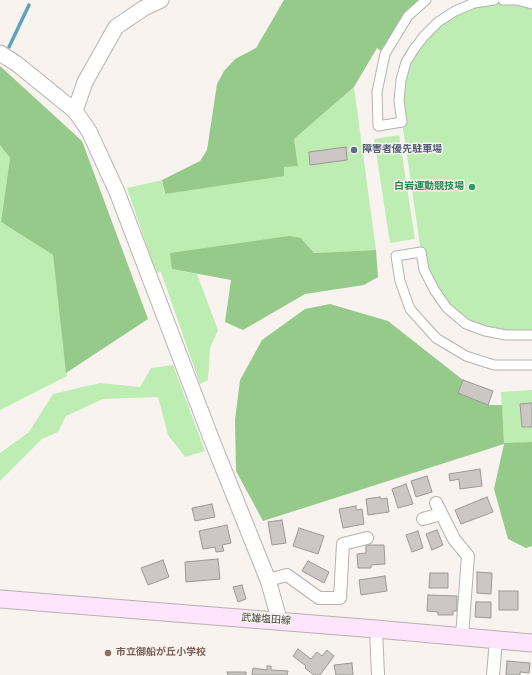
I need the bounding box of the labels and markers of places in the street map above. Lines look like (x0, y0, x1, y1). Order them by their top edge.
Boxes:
place label: 障害者優先駐車場 (362, 144, 442, 156)
marker: 障害者優先駐車場 (349, 145, 359, 155)
place label: 白岩運動競技場 (394, 181, 464, 193)
marker: 白岩運動競技場 (467, 182, 477, 192)
place label: 市立御船が丘小学校 (116, 647, 206, 659)
marker: 市立御船が丘小学校 (103, 648, 113, 658)

